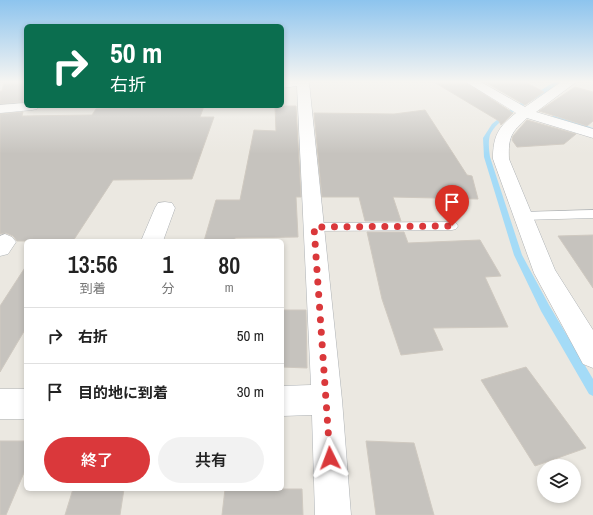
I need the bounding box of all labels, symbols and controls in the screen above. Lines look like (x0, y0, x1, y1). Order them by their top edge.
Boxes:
text: 50 m (110, 34, 162, 72)
icon: right (44, 40, 96, 92)
text: 右折 (110, 72, 146, 97)
pin (435, 185, 469, 226)
icon: arrive (441, 191, 463, 213)
text: 13:56 (68, 248, 118, 280)
text: 1 (163, 248, 174, 280)
text: 80 (218, 249, 240, 281)
text: m (225, 279, 234, 296)
text: 到着 (80, 280, 106, 297)
text: 分 (162, 280, 175, 297)
icon: right (44, 325, 66, 347)
text: 50 m (237, 325, 264, 346)
text: 右折 (78, 326, 108, 347)
icon: arrive (44, 381, 66, 403)
text: 30 m (237, 381, 264, 402)
text: 目的地に到着 (78, 382, 168, 403)
button: 終了 (44, 437, 150, 483)
button: 共有 (158, 437, 264, 483)
position arrow (309, 437, 351, 479)
map controls (537, 459, 581, 503)
button: layers (537, 459, 581, 503)

